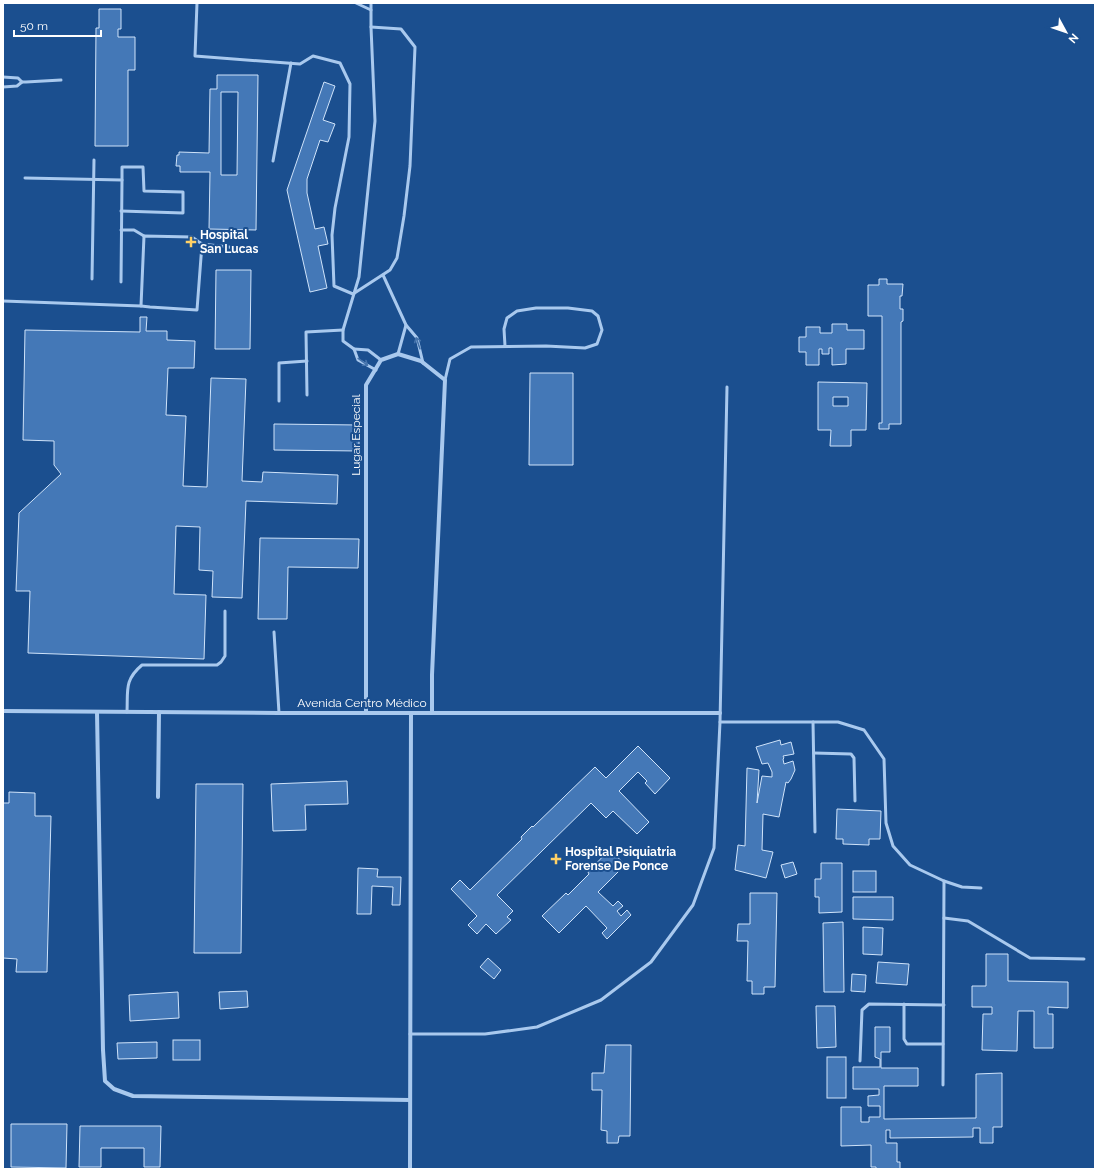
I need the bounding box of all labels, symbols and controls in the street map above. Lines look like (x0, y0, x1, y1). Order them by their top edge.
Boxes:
scale bar (14, 12, 101, 38)
north arrow (1046, 12, 1086, 52)
text: 50 m (20, 19, 48, 33)
text: N (1066, 31, 1081, 46)
place label: Hospital San Lucas (200, 228, 258, 256)
marker: Hospital San Lucas (185, 236, 197, 248)
one-way arrow (413, 337, 421, 349)
one-way arrow (357, 358, 368, 366)
street label: Lugar Especial (349, 393, 363, 476)
street label: Avenida Centro Médico (297, 696, 427, 710)
place label: Hospital Psiquiatria Forense De Ponce (565, 845, 676, 873)
marker: Hospital Psiquiatria Forense De Ponce (550, 853, 562, 865)

